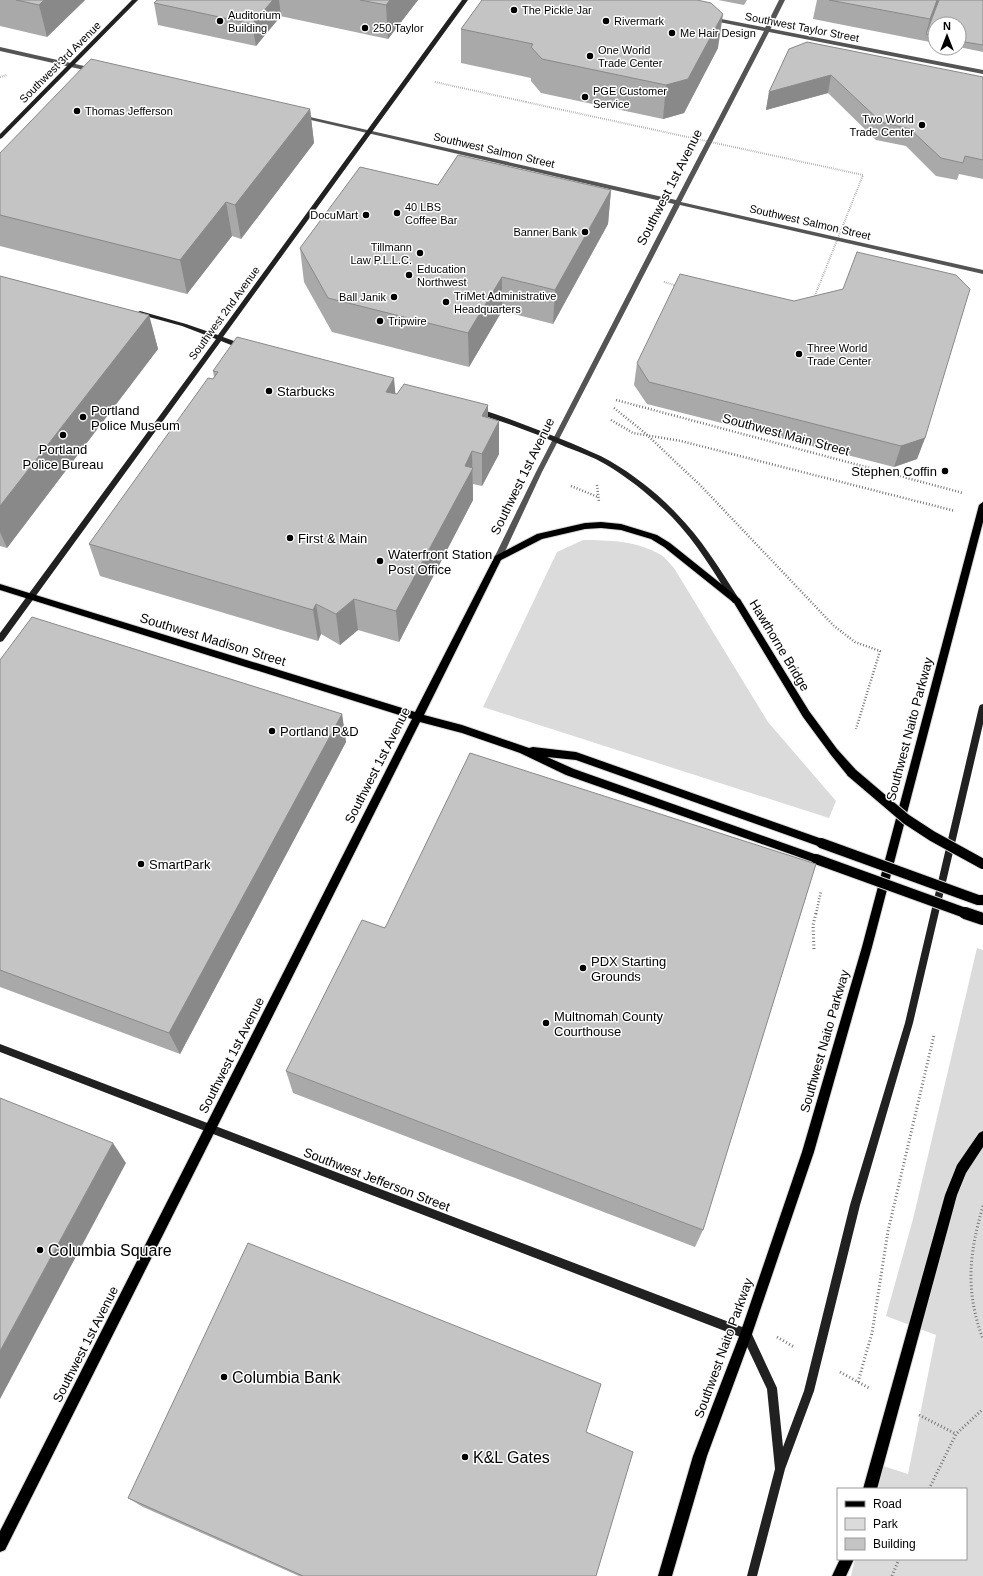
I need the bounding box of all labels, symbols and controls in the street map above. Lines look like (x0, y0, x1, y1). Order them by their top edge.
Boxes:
place label: The Pickle Jar (522, 4, 592, 16)
marker: The Pickle Jar (509, 5, 519, 15)
place label: Auditorium Building (228, 9, 281, 34)
street label: Southwest Taylor Street (744, 10, 860, 44)
place label: Rivermark (614, 15, 665, 27)
marker: Auditorium Building (215, 16, 225, 26)
marker: Rivermark (601, 16, 611, 26)
north arrow (927, 16, 967, 56)
street label: Southwest 3rd Avenue (17, 19, 103, 105)
text: N (943, 20, 951, 32)
place label: 250 Taylor (373, 22, 424, 34)
marker: 250 Taylor (360, 23, 370, 33)
place label: Me Hair Design (680, 27, 756, 39)
marker: Me Hair Design (667, 28, 677, 38)
place label: One World Trade Center (598, 44, 663, 69)
marker: One World Trade Center (585, 51, 595, 61)
place label: PGE Customer Service (593, 85, 667, 110)
marker: PGE Customer Service (580, 92, 590, 102)
place label: Thomas Jefferson (85, 105, 173, 117)
marker: Thomas Jefferson (72, 106, 82, 116)
place label: Two World Trade Center (850, 113, 914, 138)
marker: Two World Trade Center (917, 120, 927, 130)
street label: Southwest 1st Avenue (634, 127, 705, 248)
street label: Southwest Salmon Street (432, 130, 556, 170)
place label: 40 LBS Coffee Bar (405, 201, 458, 226)
street label: Southwest Salmon Street (748, 202, 872, 242)
marker: 40 LBS Coffee Bar (392, 208, 402, 218)
place label: DocuMart (310, 209, 358, 221)
marker: DocuMart (361, 210, 371, 220)
place label: Banner Bank (513, 226, 577, 238)
marker: Banner Bank (580, 227, 590, 237)
place label: Tillmann Law P.L.L.C. (350, 241, 412, 266)
marker: Tillmann Law P.L.L.C. (415, 248, 425, 258)
place label: Education Northwest (417, 263, 467, 288)
street label: Southwest 2nd Avenue (186, 264, 262, 362)
marker: Education Northwest (404, 270, 414, 280)
place label: TriMet Administrative Headquarters (454, 290, 556, 315)
place label: Ball Janik (339, 291, 386, 303)
marker: Ball Janik (389, 292, 399, 302)
marker: TriMet Administrative Headquarters (441, 297, 451, 307)
place label: Tripwire (388, 315, 427, 327)
marker: Tripwire (375, 316, 385, 326)
place label: Three World Trade Center (807, 342, 872, 367)
marker: Three World Trade Center (794, 349, 804, 359)
place label: Starbucks (277, 384, 335, 399)
marker: Starbucks (264, 386, 274, 396)
place label: Portland Police Museum (91, 403, 180, 433)
street label: Southwest Main Street (721, 410, 851, 459)
marker: Portland Police Museum (78, 412, 88, 422)
street label: Southwest 1st Avenue (488, 415, 557, 537)
marker: Portland Police Bureau (58, 430, 68, 440)
place label: Portland Police Bureau (23, 442, 103, 472)
place label: Stephen Coffin (851, 464, 937, 479)
marker: Stephen Coffin (940, 466, 950, 476)
place label: First & Main (298, 531, 367, 546)
marker: First & Main (285, 533, 295, 543)
place label: Waterfront Station Post Office (388, 547, 492, 577)
marker: Waterfront Station Post Office (375, 556, 385, 566)
street label: Hawthorne Bridge (746, 597, 813, 694)
street label: Southwest Madison Street (138, 610, 288, 669)
street label: Southwest Naito Parkway (883, 655, 936, 803)
street label: Southwest 1st Avenue (342, 705, 413, 826)
place label: Portland P&D (280, 724, 359, 739)
marker: Portland P&D (267, 726, 277, 736)
place label: SmartPark (149, 857, 211, 872)
marker: SmartPark (136, 859, 146, 869)
place label: PDX Starting Grounds (591, 954, 666, 984)
marker: PDX Starting Grounds (578, 963, 588, 973)
street label: Southwest Naito Parkway (797, 967, 852, 1114)
street label: Southwest 1st Avenue (196, 995, 267, 1116)
place label: Multnomah County Courthouse (554, 1009, 664, 1039)
marker: Multnomah County Courthouse (541, 1018, 551, 1028)
street label: Southwest Jefferson Street (301, 1145, 453, 1215)
place label: Columbia Square (48, 1242, 172, 1259)
marker: Columbia Square (35, 1245, 45, 1255)
street label: Southwest Naito Parkway (691, 1276, 756, 1420)
street label: Southwest 1st Avenue (50, 1284, 121, 1405)
place label: Columbia Bank (232, 1369, 342, 1386)
marker: Columbia Bank (219, 1372, 229, 1382)
place label: K&L Gates (473, 1449, 550, 1466)
marker: K&L Gates (460, 1452, 470, 1462)
legend (837, 1488, 967, 1560)
text: Road (873, 1497, 902, 1511)
text: Park (873, 1517, 899, 1531)
text: Building (873, 1537, 916, 1551)

